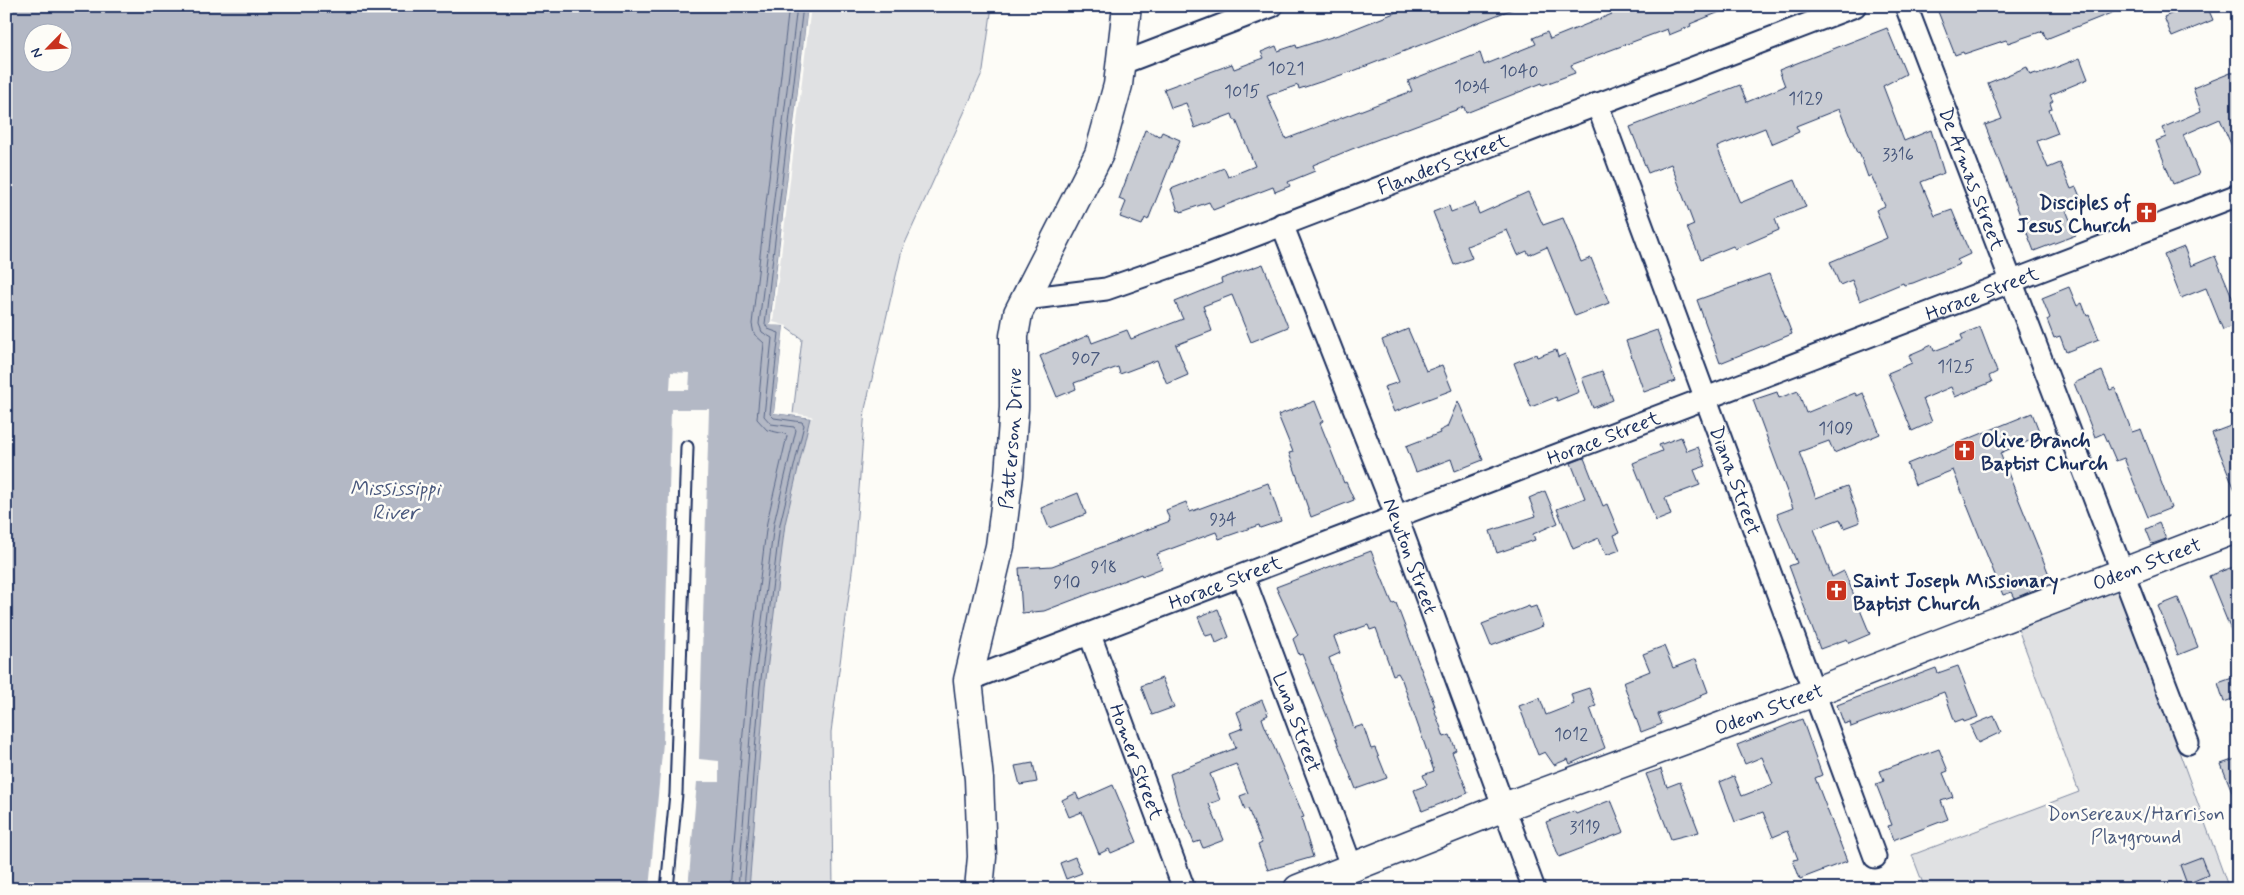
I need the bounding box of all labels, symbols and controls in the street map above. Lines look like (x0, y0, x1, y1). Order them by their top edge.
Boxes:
north arrow (22, 22, 72, 72)
text: N (27, 45, 47, 61)
house number: 1021 (1267, 57, 1305, 81)
house number: 1040 (1499, 60, 1539, 84)
house number: 1034 (1454, 75, 1490, 99)
house number: 1015 (1224, 80, 1260, 104)
house number: 1129 (1788, 87, 1824, 111)
street label: De Armas Street (1931, 104, 2010, 255)
street label: Flanders Street (1374, 128, 1513, 202)
house number: 3316 (1882, 143, 1914, 167)
place label: Disciples of Jesus Church (2017, 190, 2131, 240)
church icon: Disciples of Jesus Church (2135, 201, 2159, 225)
street label: Horace Street (1922, 260, 2043, 328)
house number: 907 (1071, 347, 1101, 371)
house number: 1125 (1937, 355, 1975, 379)
street label: Patterson Drive (993, 367, 1029, 511)
street label: Horace Street (1543, 405, 1664, 473)
house number: 1109 (1818, 417, 1854, 441)
street label: Diana Street (1702, 422, 1767, 539)
place label: Olive Branch Baptist Church (1981, 428, 2108, 478)
church icon: Olive Branch Baptist Church (1953, 439, 1977, 463)
water label: Mississippi River (350, 475, 443, 527)
street label: Newton Street (1376, 494, 1443, 618)
house number: 934 (1209, 508, 1237, 532)
street label: Odeon Street (2089, 532, 2205, 598)
street label: Horace Street (1165, 549, 1286, 617)
house number: 918 (1091, 556, 1117, 580)
place label: Saint Joseph Missionary Baptist Church (1853, 568, 2058, 618)
house number: 910 (1053, 571, 1081, 595)
church icon: Saint Joseph Missionary Baptist Church (1825, 579, 1849, 603)
street label: Luna Street (1265, 669, 1327, 777)
street label: Odeon Street (1711, 678, 1828, 743)
street label: Homer Street (1102, 700, 1169, 824)
house number: 1012 (1554, 723, 1588, 747)
park label: Donsereaux/Harrison Playground (2047, 801, 2225, 851)
house number: 3119 (1569, 816, 1601, 840)

